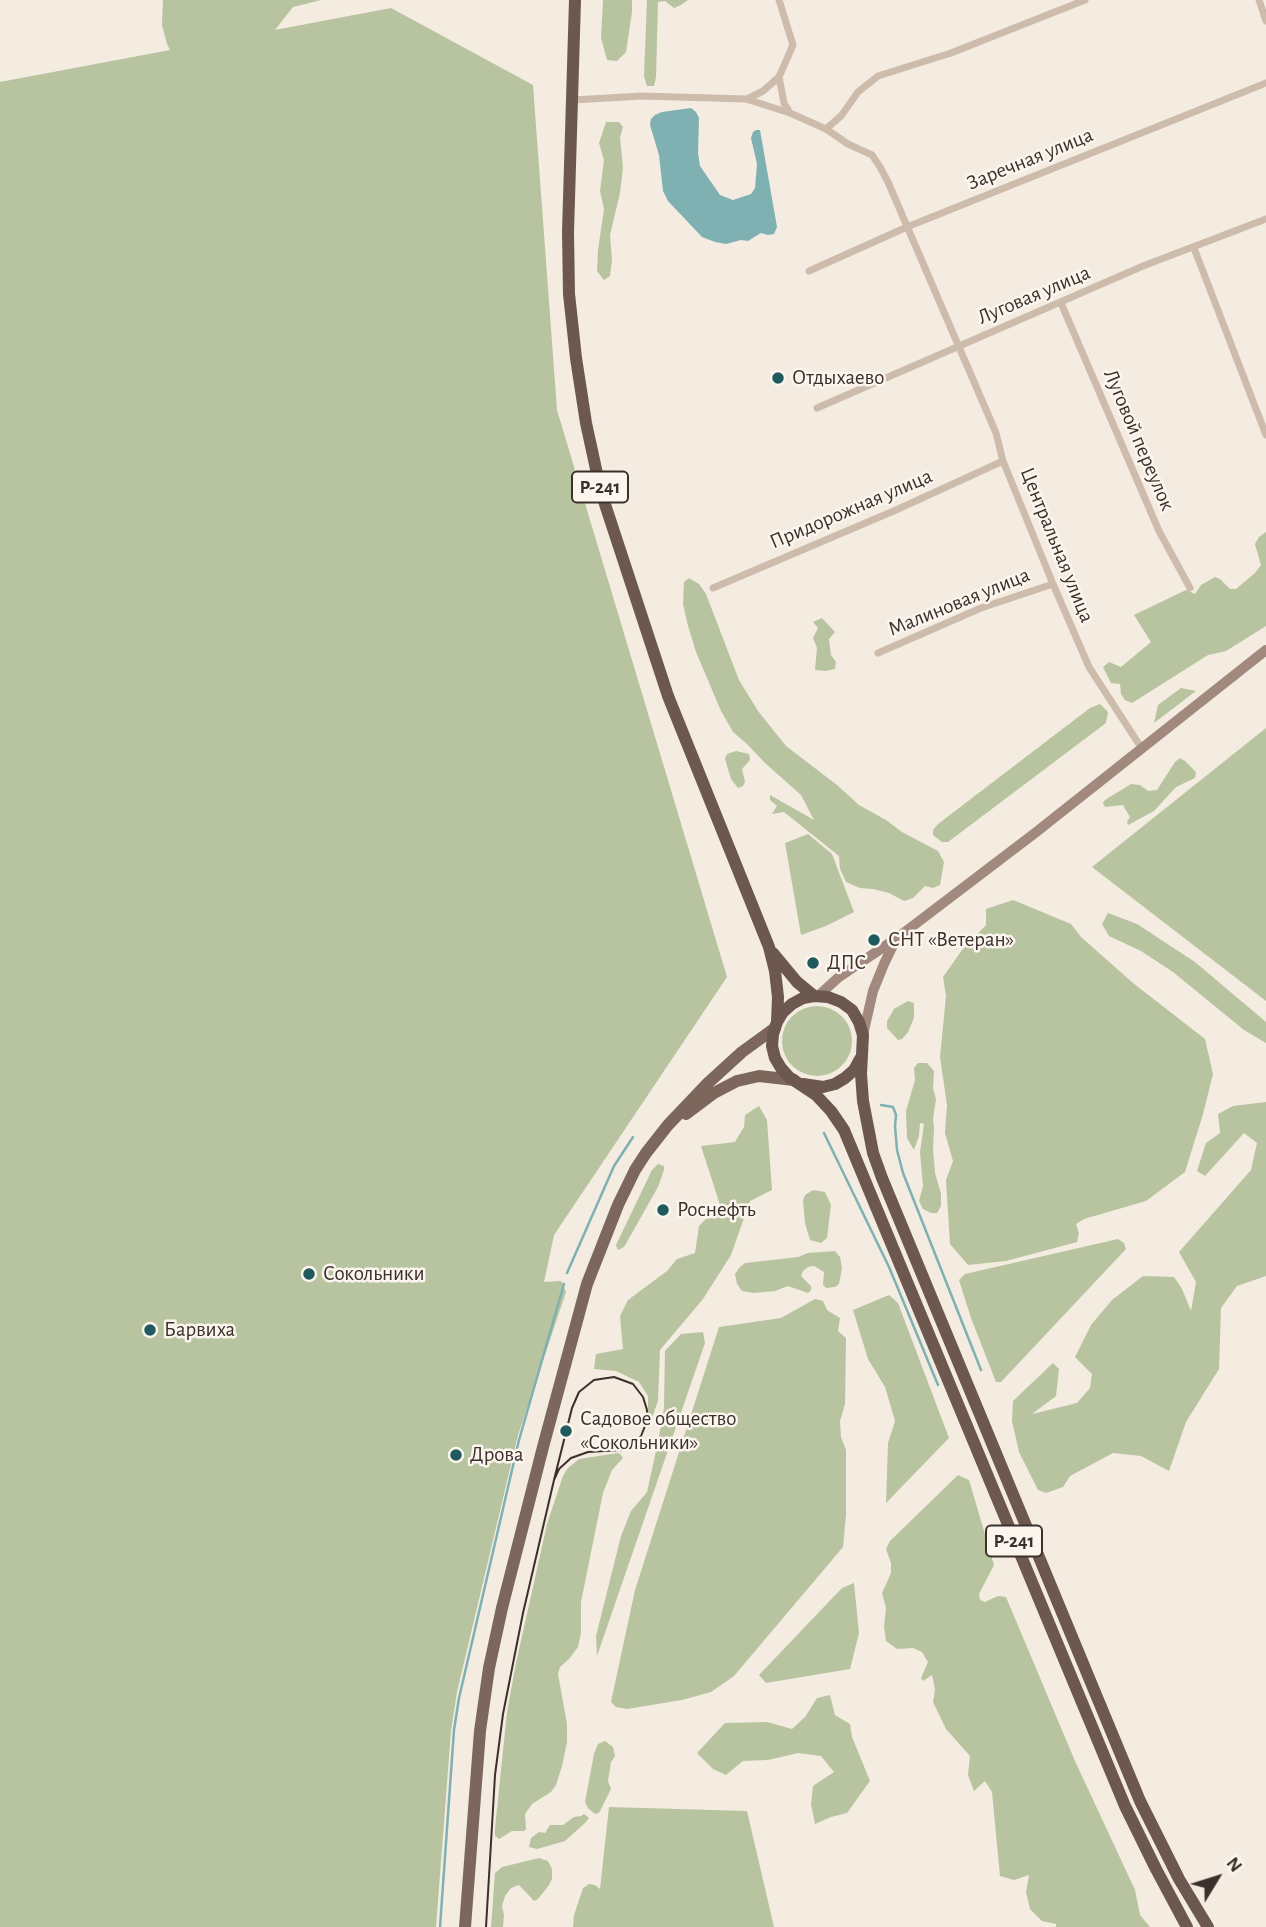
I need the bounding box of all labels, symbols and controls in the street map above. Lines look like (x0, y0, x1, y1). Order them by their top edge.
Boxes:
street label: Заречная улица (963, 122, 1097, 196)
street label: Луговая улица (974, 260, 1094, 330)
place label: Отдыхаево (792, 365, 885, 391)
street label: Луговой переулок (1098, 366, 1180, 514)
marker: Отдыхаево (770, 370, 786, 386)
street label: Придорожная улица (766, 463, 936, 555)
street label: Центральная улица (1014, 464, 1100, 626)
road number: Р-241 (572, 472, 628, 502)
street label: Малиновая улица (884, 562, 1034, 642)
place label: СНТ «Ветеран» (888, 927, 1014, 953)
marker: СНТ «Ветеран» (866, 932, 882, 948)
place label: ДПС (827, 950, 866, 976)
marker: ДПС (805, 955, 821, 971)
place label: Роснефть (677, 1197, 756, 1223)
marker: Роснефть (655, 1202, 671, 1218)
place label: Сокольники (323, 1261, 425, 1287)
marker: Сокольники (301, 1266, 317, 1282)
place label: Барвиха (164, 1317, 235, 1343)
marker: Барвиха (142, 1322, 158, 1338)
place label: Садовое общество «Сокольники» (580, 1406, 736, 1456)
marker: Садовое общество «Сокольники» (558, 1423, 574, 1439)
place label: Дрова (470, 1442, 524, 1468)
marker: Дрова (448, 1447, 464, 1463)
road number: Р-241 (986, 1526, 1042, 1556)
north arrow (1182, 1843, 1252, 1913)
text: N (1222, 1854, 1245, 1876)

